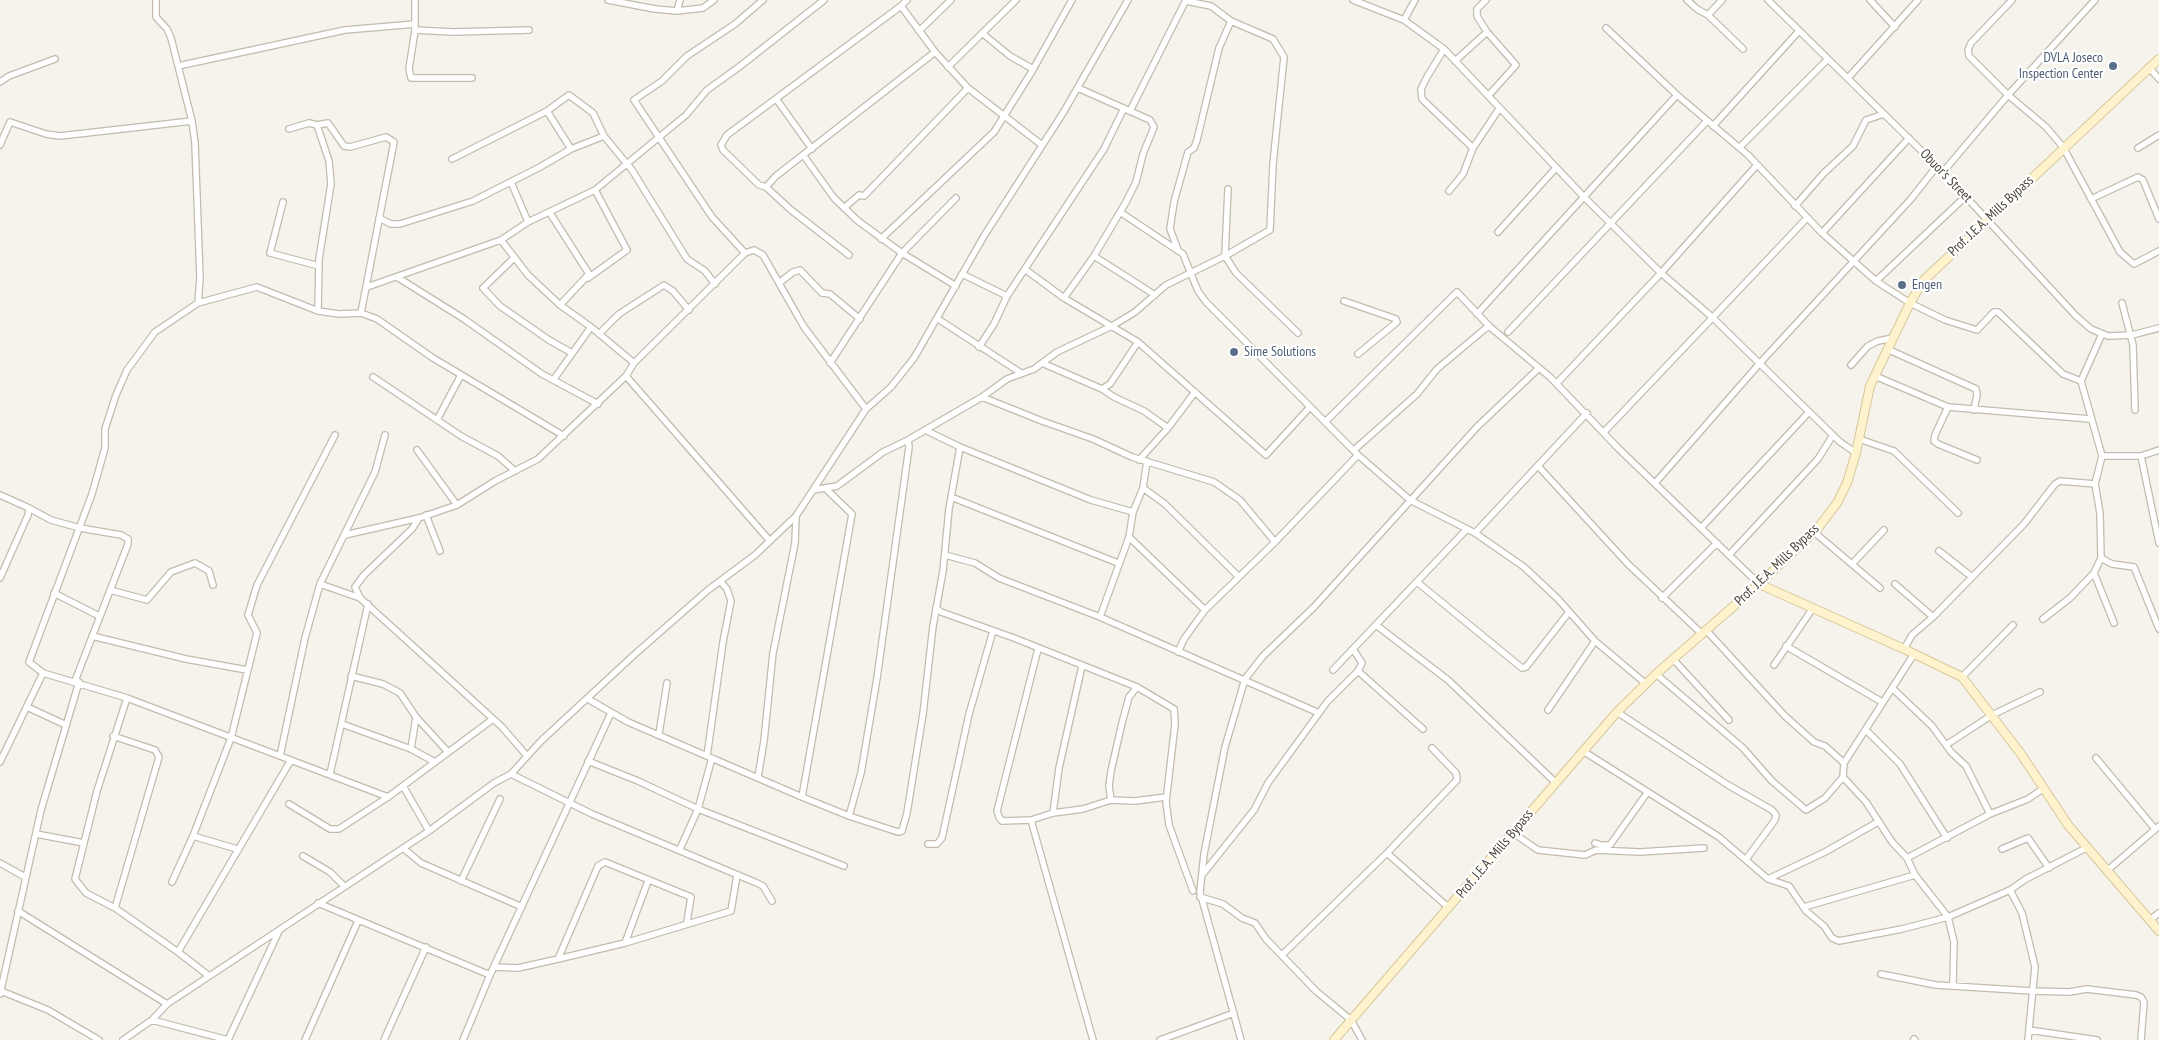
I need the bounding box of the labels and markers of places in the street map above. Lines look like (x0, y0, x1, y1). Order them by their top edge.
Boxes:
place label: DVLA Joseco Inspection Center (2019, 50, 2103, 82)
marker: DVLA Joseco Inspection Center (2107, 60, 2119, 72)
place label: Engen (1912, 277, 1942, 293)
marker: Engen (1896, 279, 1908, 291)
place label: Sime Solutions (1244, 344, 1316, 360)
marker: Sime Solutions (1228, 346, 1240, 358)

